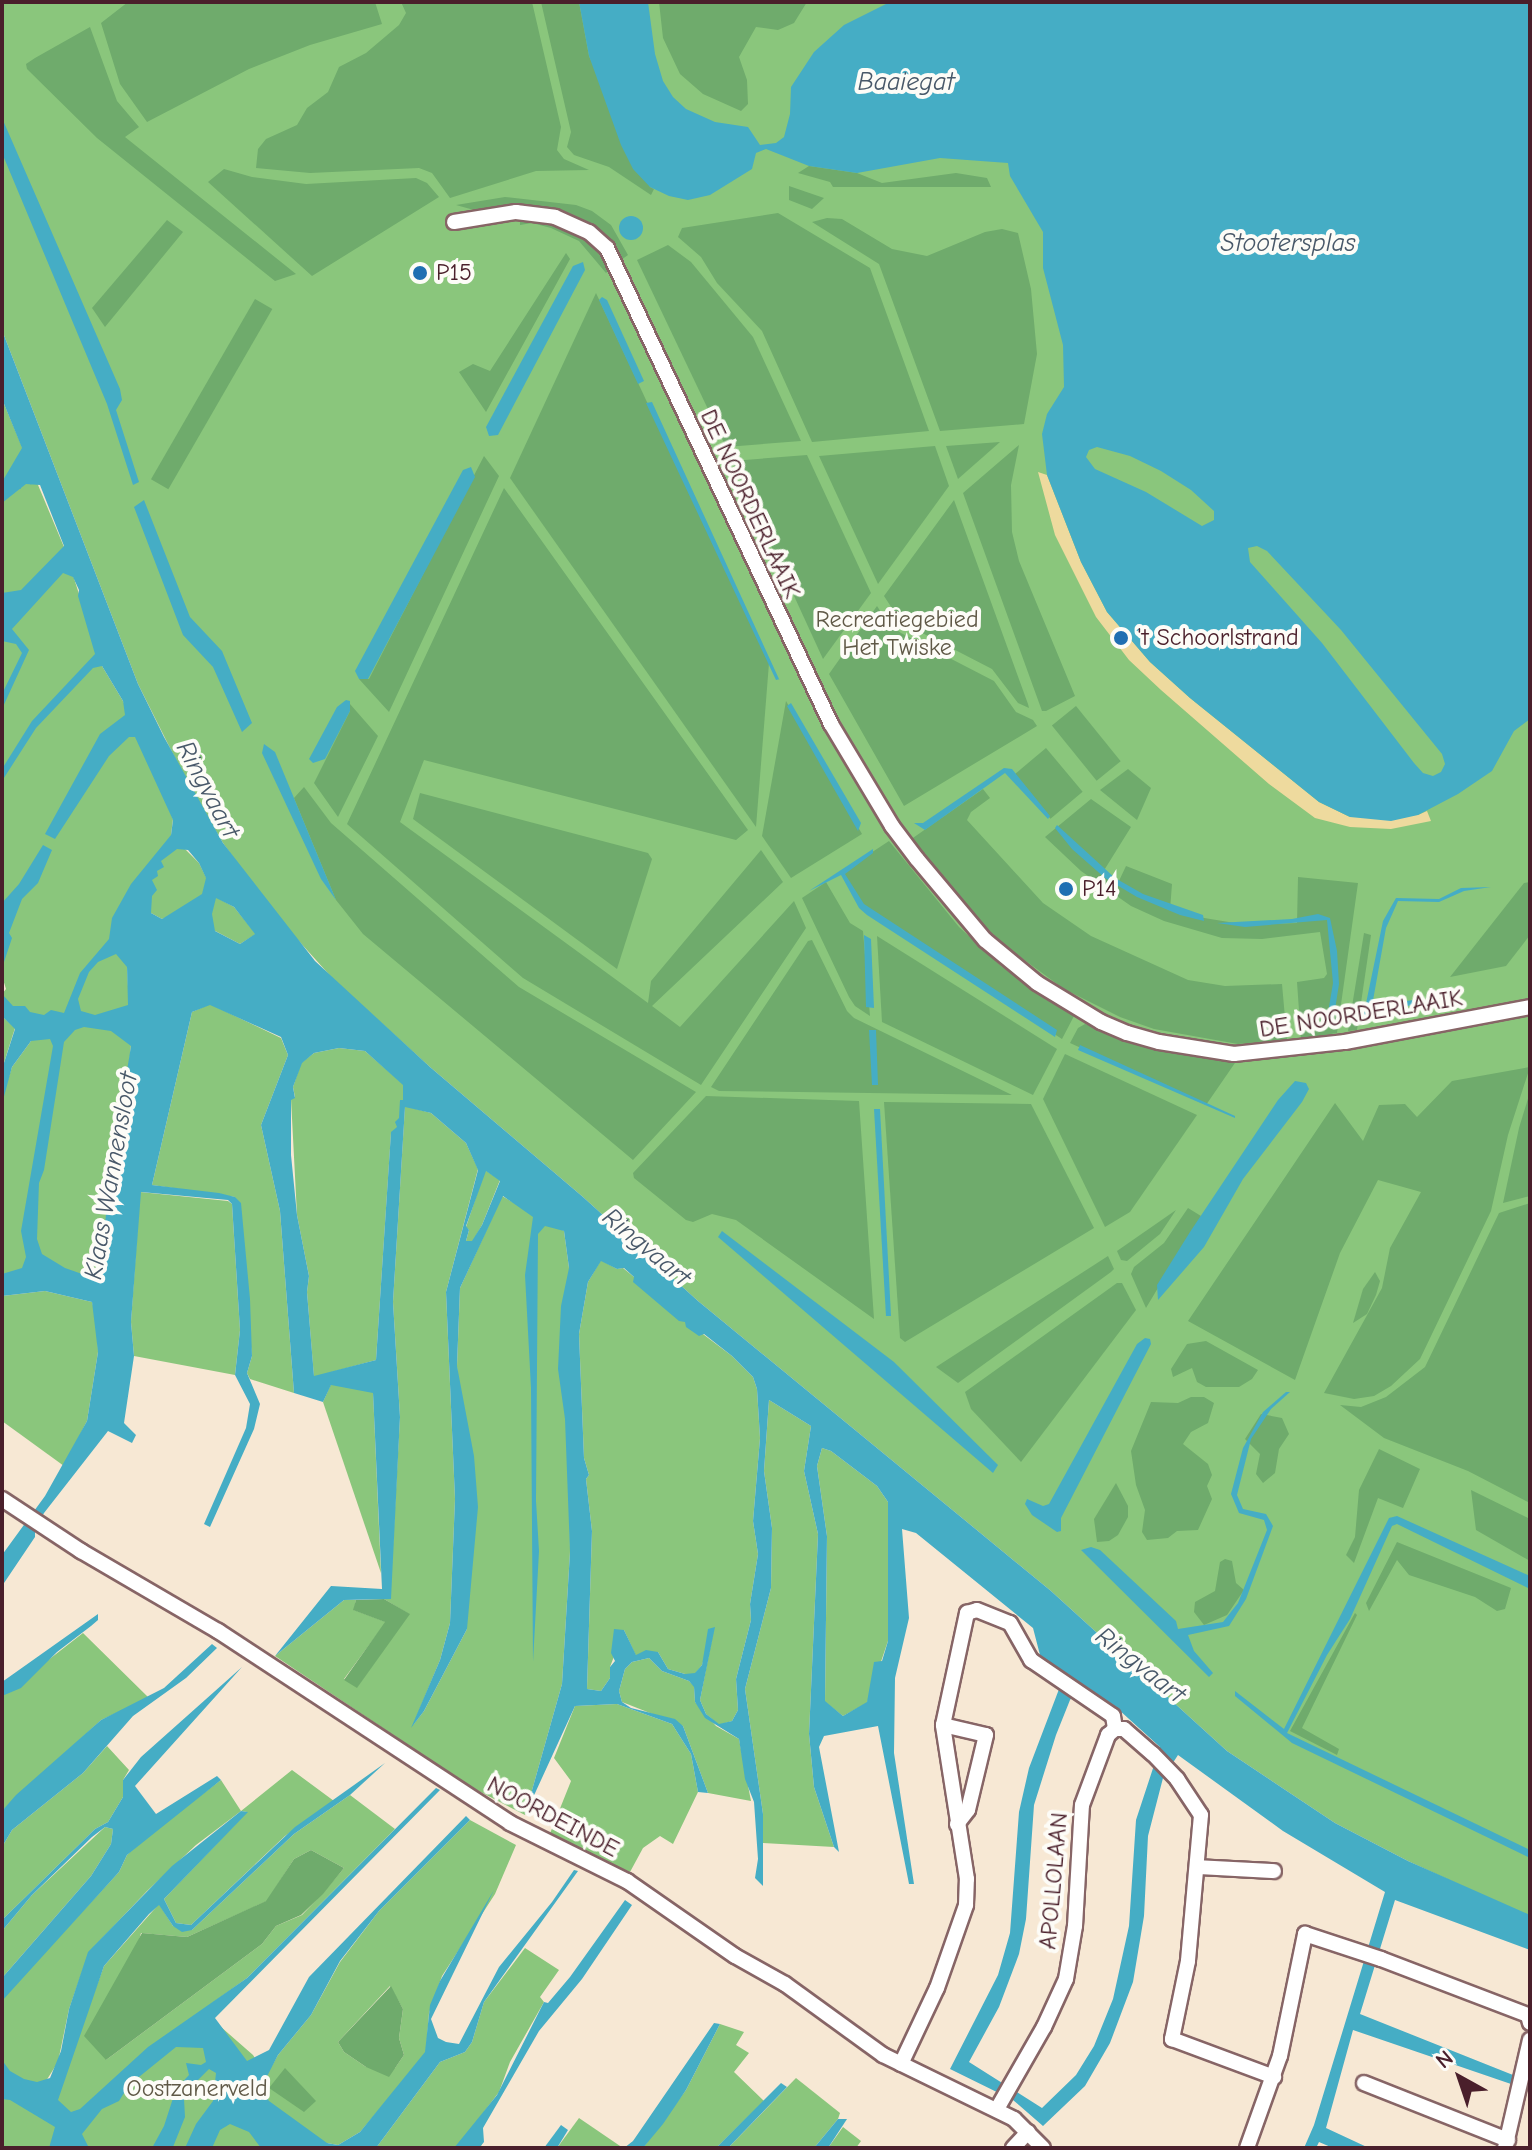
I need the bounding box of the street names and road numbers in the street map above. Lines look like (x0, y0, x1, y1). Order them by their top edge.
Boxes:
street label: DE NOORDERLAAIK (694, 405, 806, 603)
street label: DE NOORDERLAAIK (1257, 984, 1465, 1044)
street label: NOORDEINDE (482, 1770, 624, 1864)
street label: APOLLOLAAN (1034, 1811, 1074, 1951)

